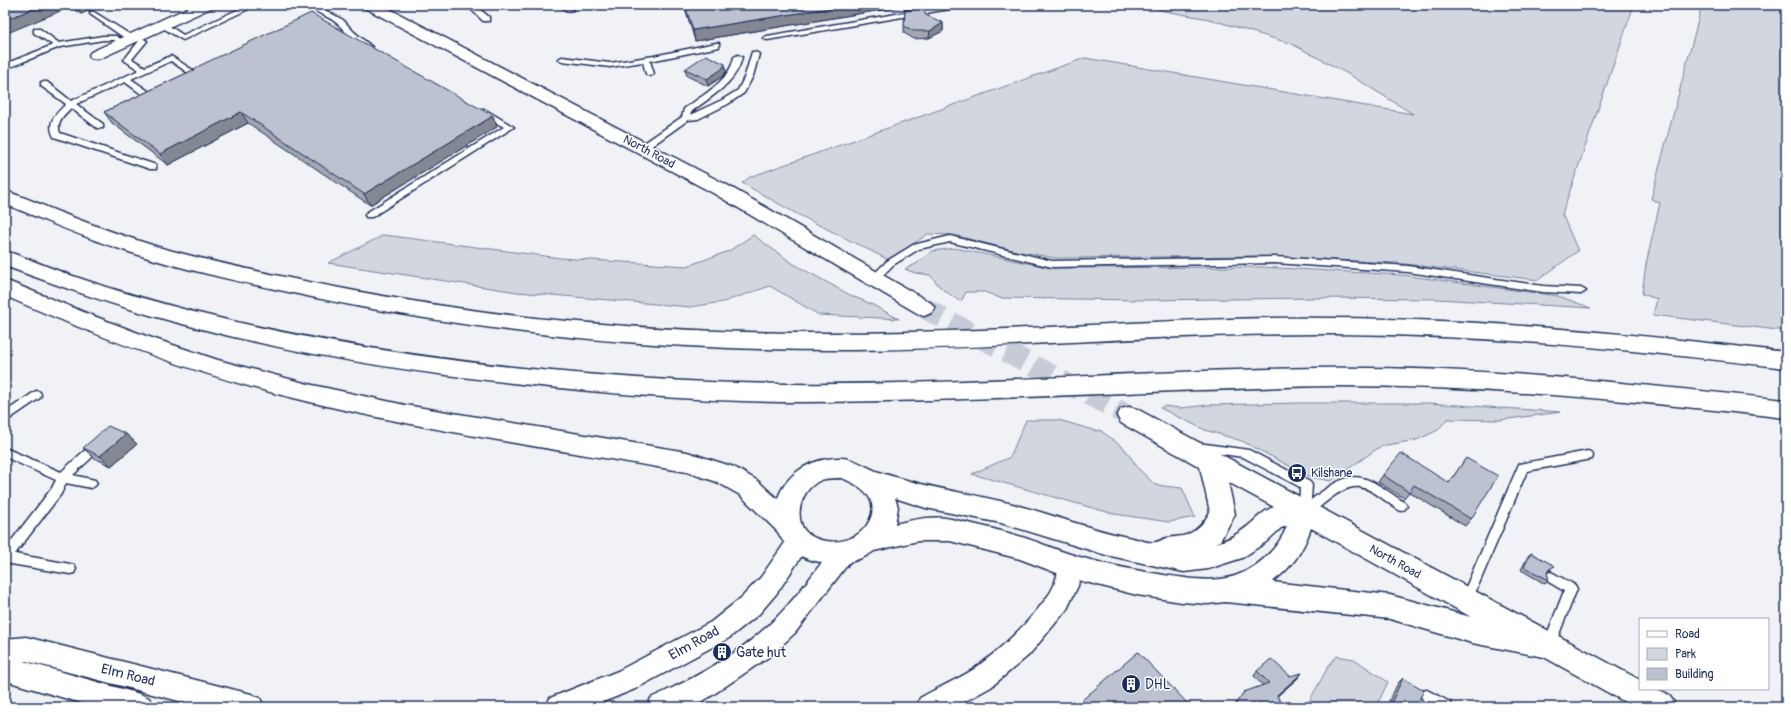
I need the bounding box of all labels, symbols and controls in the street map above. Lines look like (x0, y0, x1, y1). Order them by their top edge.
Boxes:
street label: North Road (620, 132, 678, 172)
bus stop icon: Kilshane (1286, 462, 1308, 484)
place label: Kilshane (1311, 466, 1352, 481)
street label: North Road (1367, 542, 1424, 582)
legend (1639, 618, 1769, 690)
street label: Elm Road (666, 622, 722, 664)
text: Road (1675, 627, 1700, 642)
building icon: Gate hut (711, 641, 733, 663)
place label: Gate hut (736, 644, 787, 661)
text: Park (1675, 647, 1696, 662)
street label: Elm Road (99, 660, 157, 690)
text: Building (1675, 667, 1714, 682)
building icon: DHL (1120, 673, 1142, 695)
place label: DHL (1145, 676, 1171, 693)

